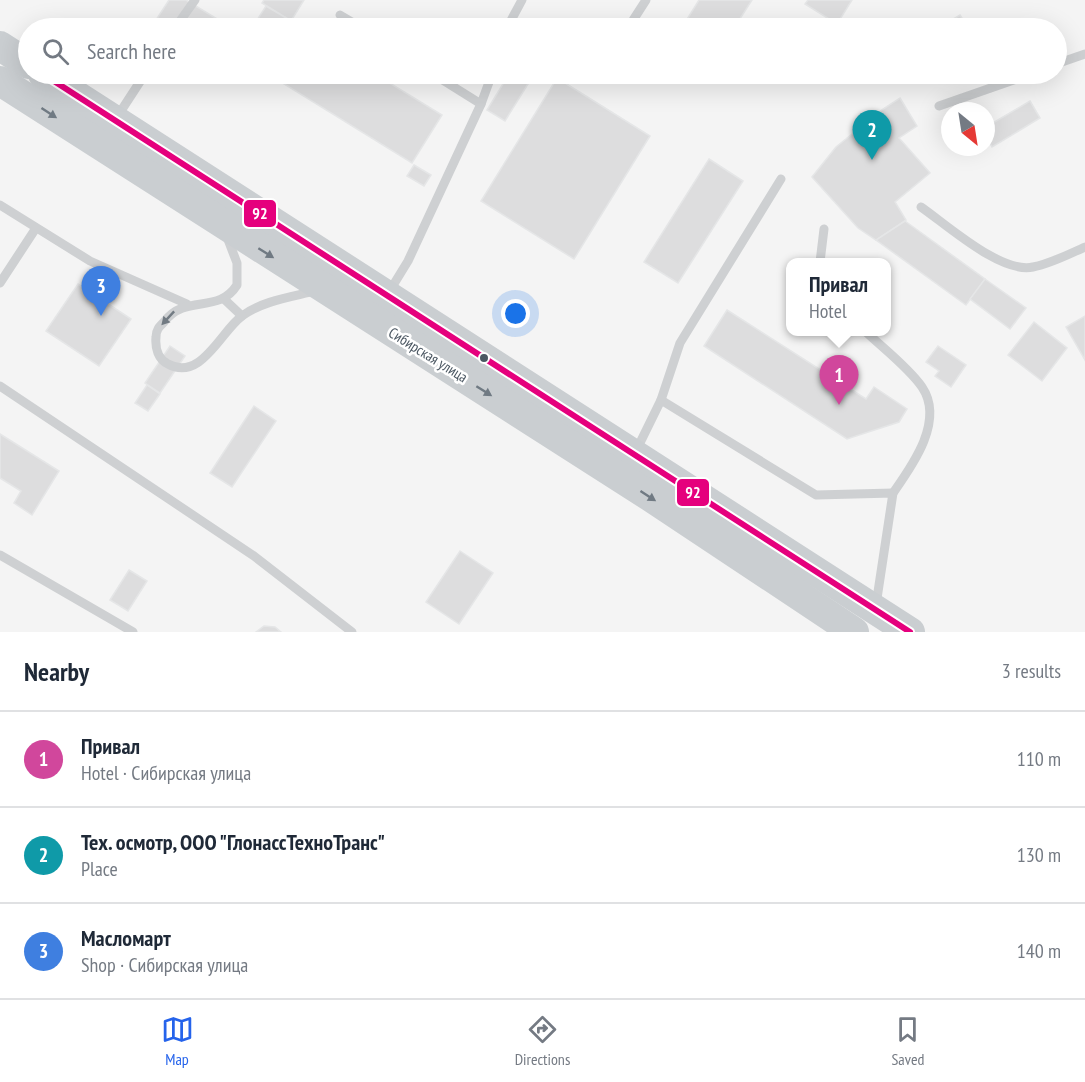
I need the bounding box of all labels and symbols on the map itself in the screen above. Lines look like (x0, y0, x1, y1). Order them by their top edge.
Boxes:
north arrow (941, 102, 995, 156)
one-way arrow (41, 107, 57, 118)
pin: 2 (852, 110, 892, 160)
line badge: 92 (243, 199, 277, 228)
text: 92 (252, 203, 268, 223)
one-way arrow (258, 247, 274, 258)
pin: 3 (82, 266, 120, 316)
your location (501, 299, 530, 328)
one-way arrow (161, 310, 175, 325)
street label: Сибирская улица (385, 323, 471, 386)
unlabelled marker (478, 352, 490, 364)
pin: 1 (820, 356, 858, 405)
one-way arrow (476, 385, 492, 396)
line badge: 92 (676, 478, 710, 507)
text: 92 (685, 482, 701, 502)
one-way arrow (640, 490, 657, 501)

